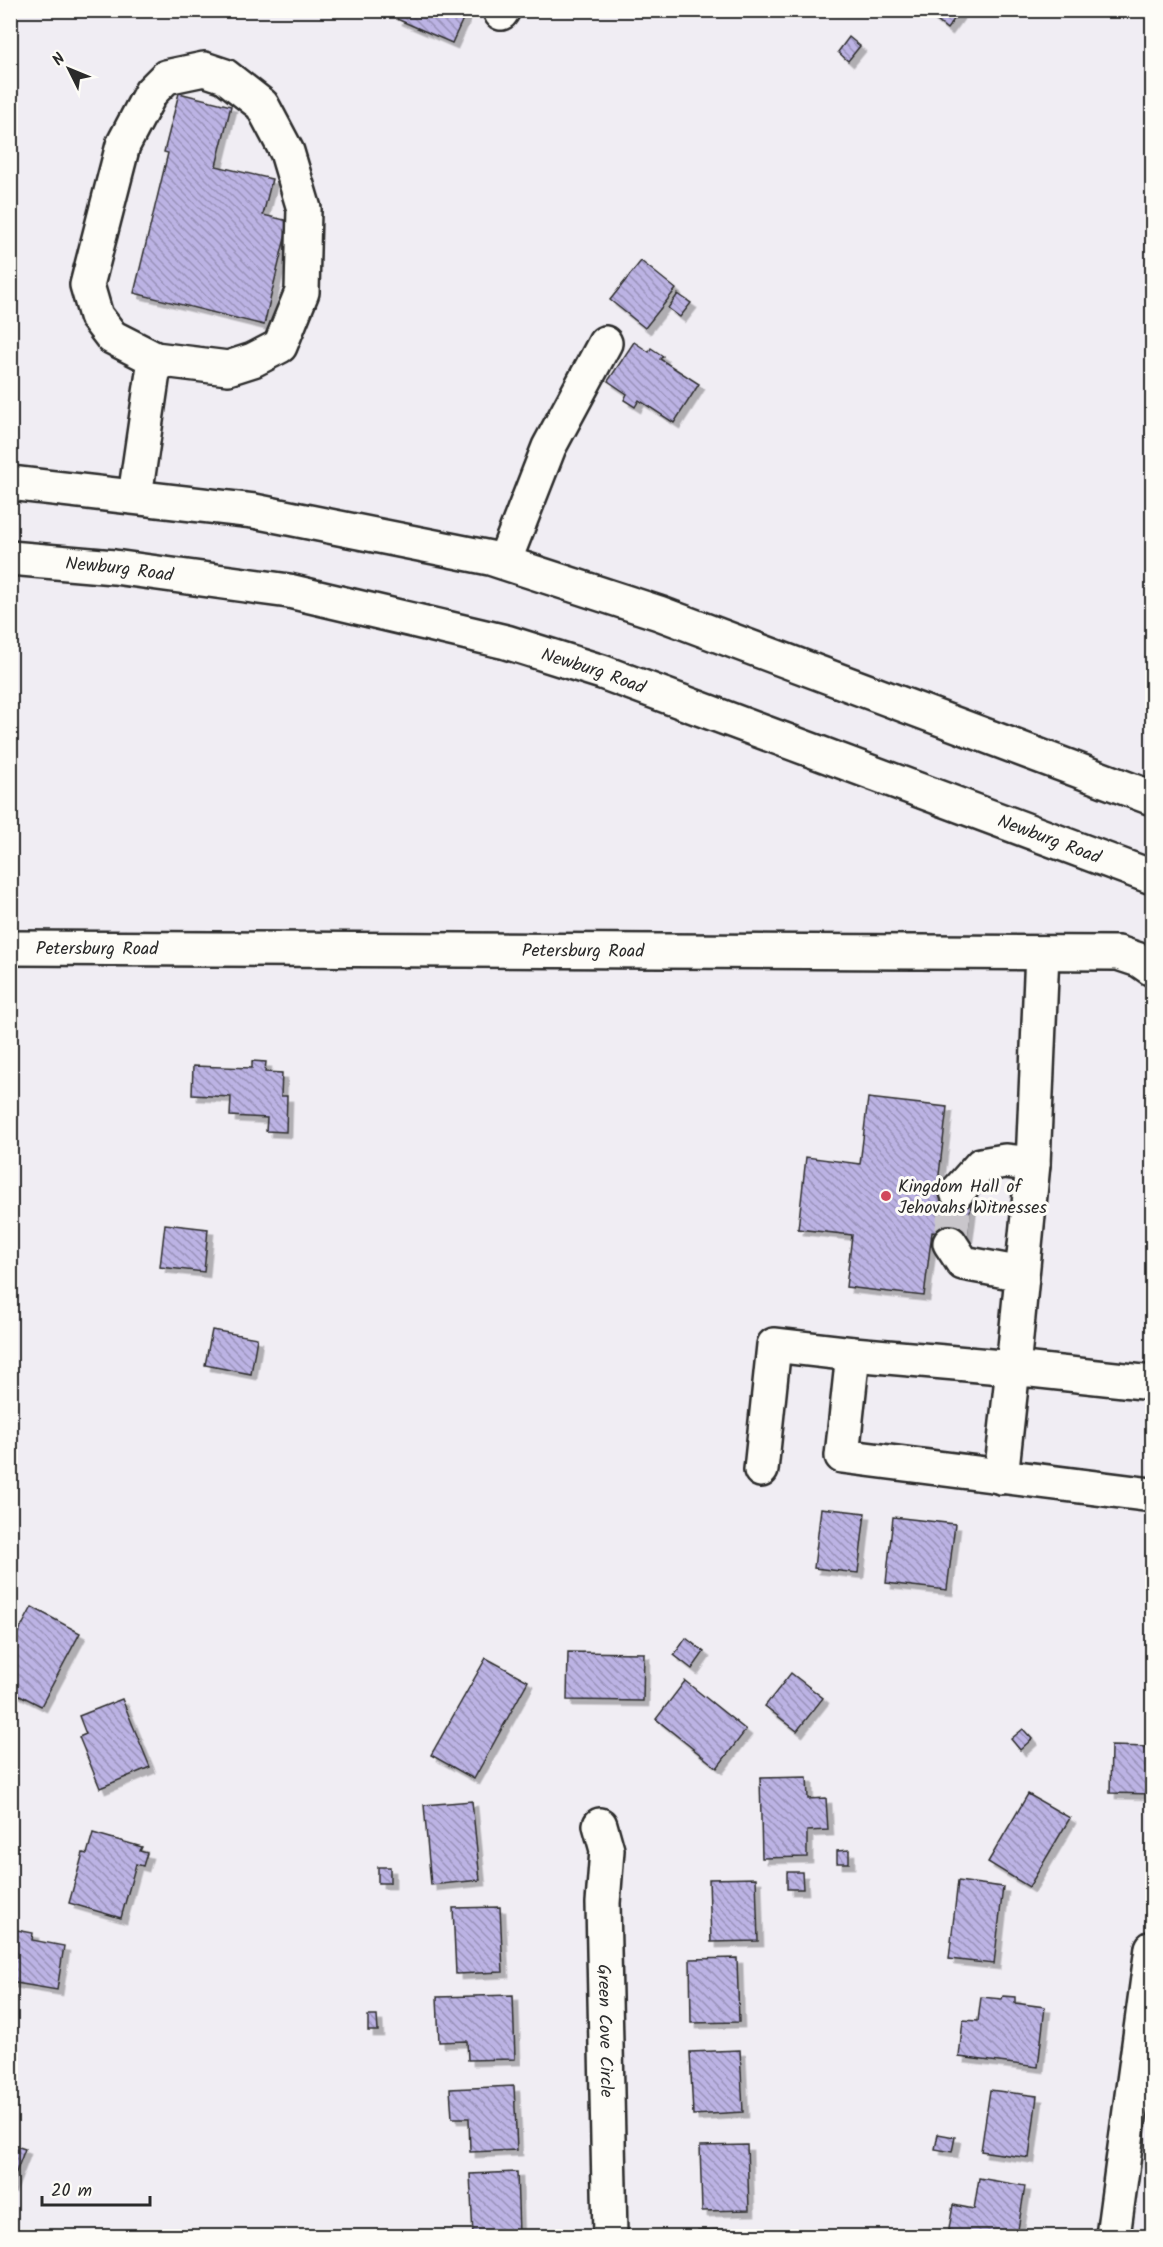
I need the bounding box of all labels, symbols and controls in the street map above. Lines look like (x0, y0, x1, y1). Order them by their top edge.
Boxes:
north arrow (39, 39, 99, 99)
text: N (47, 48, 72, 72)
street label: Newburg Road (64, 550, 176, 591)
street label: Newburg Road (537, 641, 650, 703)
street label: Newburg Road (993, 808, 1106, 873)
street label: Petersburg Road (36, 935, 159, 965)
street label: Petersburg Road (522, 937, 645, 967)
place label: Kingdom Hall of Jehovahs Witnesses (898, 1173, 1047, 1223)
marker: Kingdom Hall of Jehovahs Witnesses (879, 1189, 893, 1203)
street label: Green Cove Circle (588, 1964, 620, 2098)
scale bar (42, 2169, 150, 2207)
text: 20 m (51, 2177, 92, 2206)

